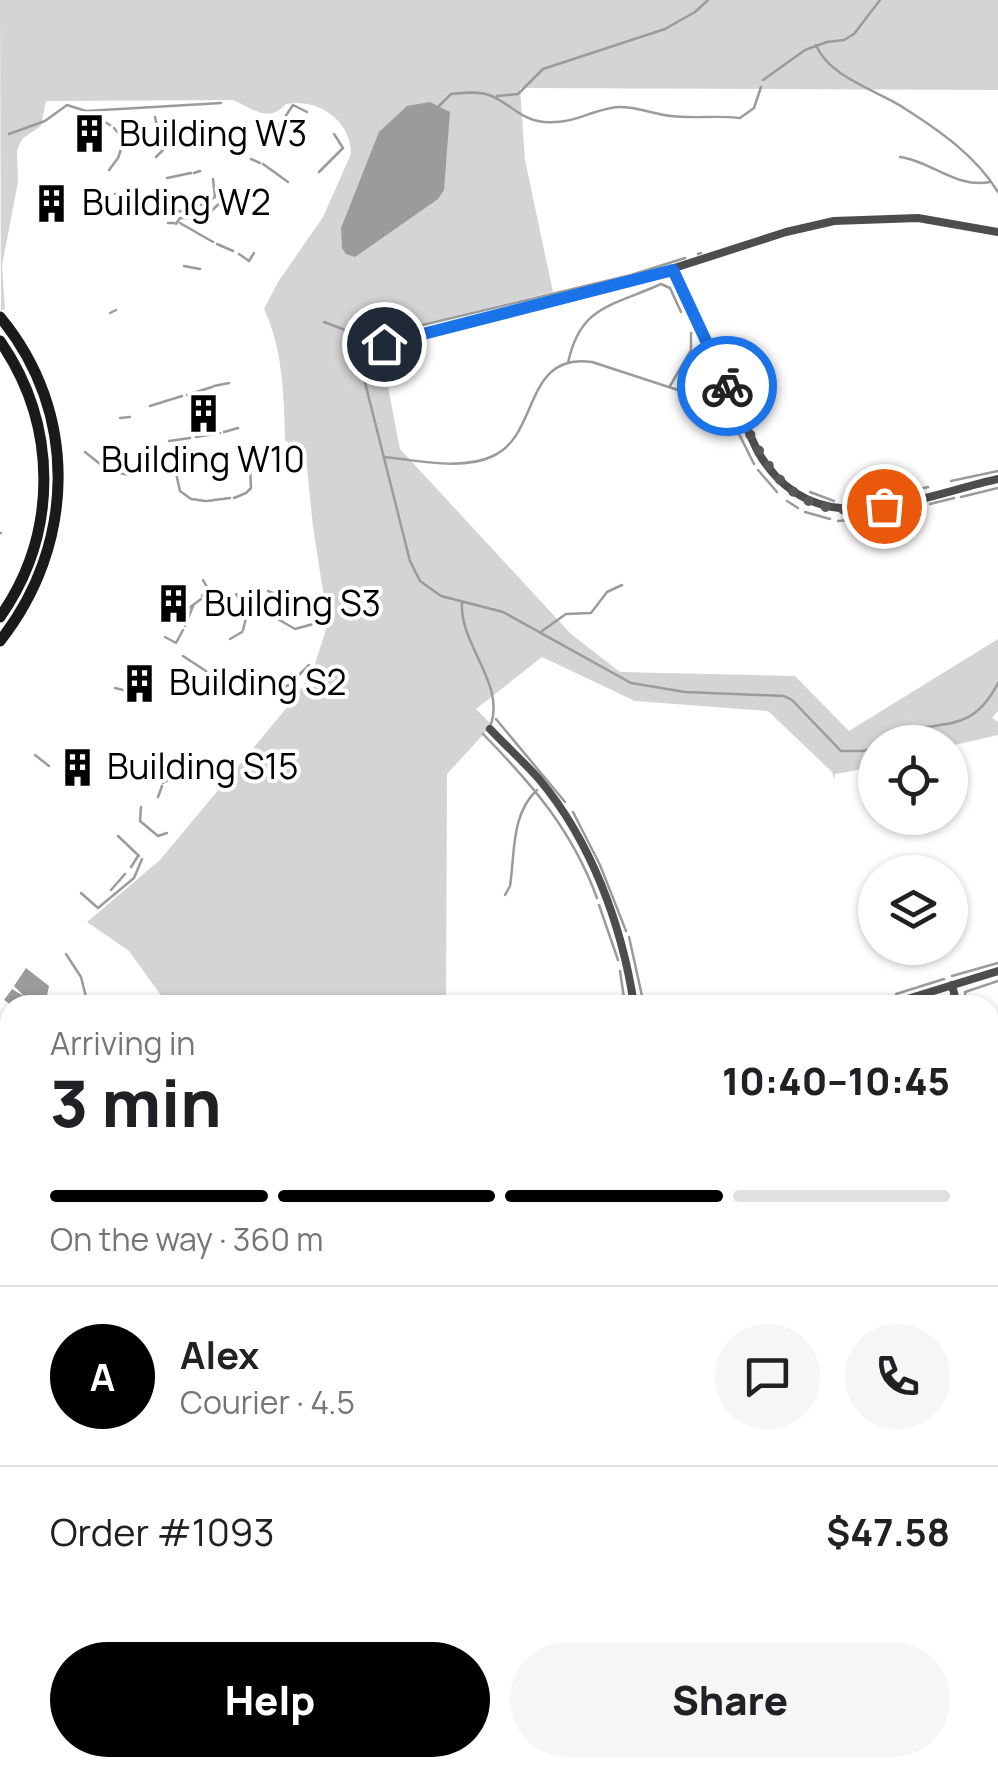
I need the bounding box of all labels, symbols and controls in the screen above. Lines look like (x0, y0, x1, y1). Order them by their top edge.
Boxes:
place label: Building W3 (119, 109, 307, 157)
building icon: Building W3 (68, 113, 110, 155)
place label: Building W2 (82, 178, 271, 226)
building icon: Building W2 (31, 182, 73, 224)
pin (342, 302, 427, 387)
icon: home (357, 317, 412, 372)
courier (677, 336, 777, 436)
icon: bike (700, 359, 755, 414)
building icon: Building W10 (182, 392, 224, 434)
place label: Building W10 (101, 435, 305, 483)
pin (842, 464, 927, 549)
icon: bag (857, 479, 912, 534)
place label: Building S3 (204, 579, 381, 627)
building icon: Building S3 (153, 583, 195, 625)
place label: Building S2 (169, 658, 347, 706)
building icon: Building S2 (118, 662, 160, 704)
map controls (858, 725, 968, 965)
button: locate (858, 725, 968, 835)
place label: Building S15 (107, 742, 298, 790)
building icon: Building S15 (56, 746, 98, 788)
button: layers (858, 855, 968, 965)
text: Arriving in (50, 1021, 195, 1065)
text: 10:40–10:45 (722, 1054, 950, 1106)
text: 3 min (50, 1058, 222, 1147)
text: On the way · 360 m (50, 1217, 323, 1261)
button: chat (715, 1324, 820, 1429)
button: phone (845, 1324, 950, 1429)
text: Alex (180, 1328, 259, 1380)
text: A (90, 1350, 115, 1402)
text: Courier · 4.5 (180, 1380, 355, 1424)
text: Order #1093 (50, 1505, 274, 1557)
text: $47.58 (826, 1505, 950, 1557)
button: Help (50, 1642, 490, 1757)
button: Share (510, 1642, 950, 1757)

